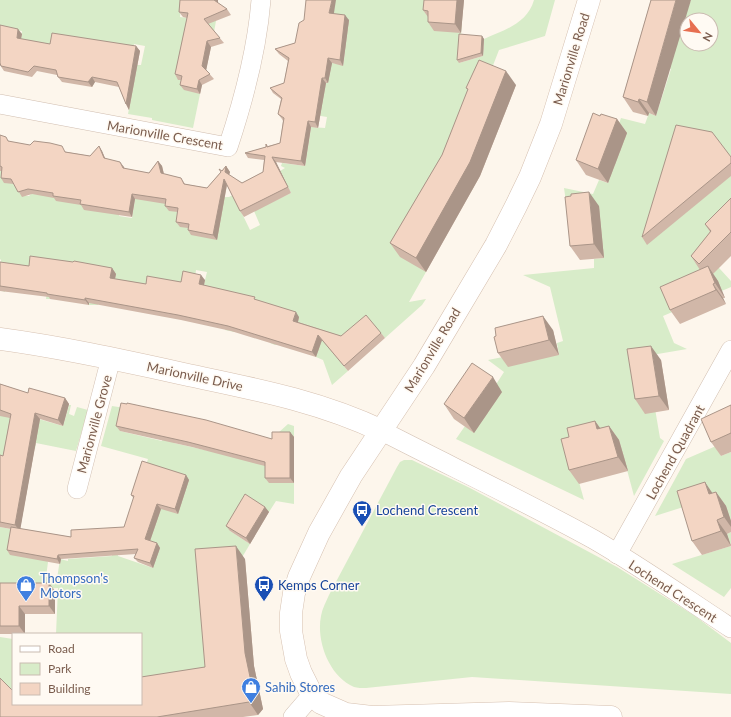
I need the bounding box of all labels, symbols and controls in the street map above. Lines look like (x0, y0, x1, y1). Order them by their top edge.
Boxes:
street label: Marionville Road (549, 11, 593, 107)
north arrow (679, 12, 719, 52)
text: N (700, 30, 716, 44)
street label: Marionville Crescent (106, 117, 224, 153)
street label: Marionville Road (401, 305, 463, 395)
street label: Marionville Drive (145, 358, 245, 394)
street label: Marionville Grove (73, 373, 115, 475)
street label: Lochend Quadrant (642, 401, 708, 502)
bus stop icon: Lochend Crescent (351, 499, 373, 527)
place label: Lochend Crescent (376, 502, 478, 518)
street label: Lochend Crescent (626, 556, 720, 626)
place label: Thompson's Motors (40, 570, 109, 601)
shop icon: Thompson's Motors (15, 574, 37, 602)
bus stop icon: Kemps Corner (253, 574, 275, 602)
place label: Kemps Corner (278, 577, 360, 593)
legend (12, 633, 142, 705)
text: Road (48, 641, 75, 656)
text: Park (48, 661, 72, 676)
shop icon: Sahib Stores (240, 676, 262, 704)
place label: Sahib Stores (265, 679, 335, 695)
text: Building (48, 681, 91, 696)

